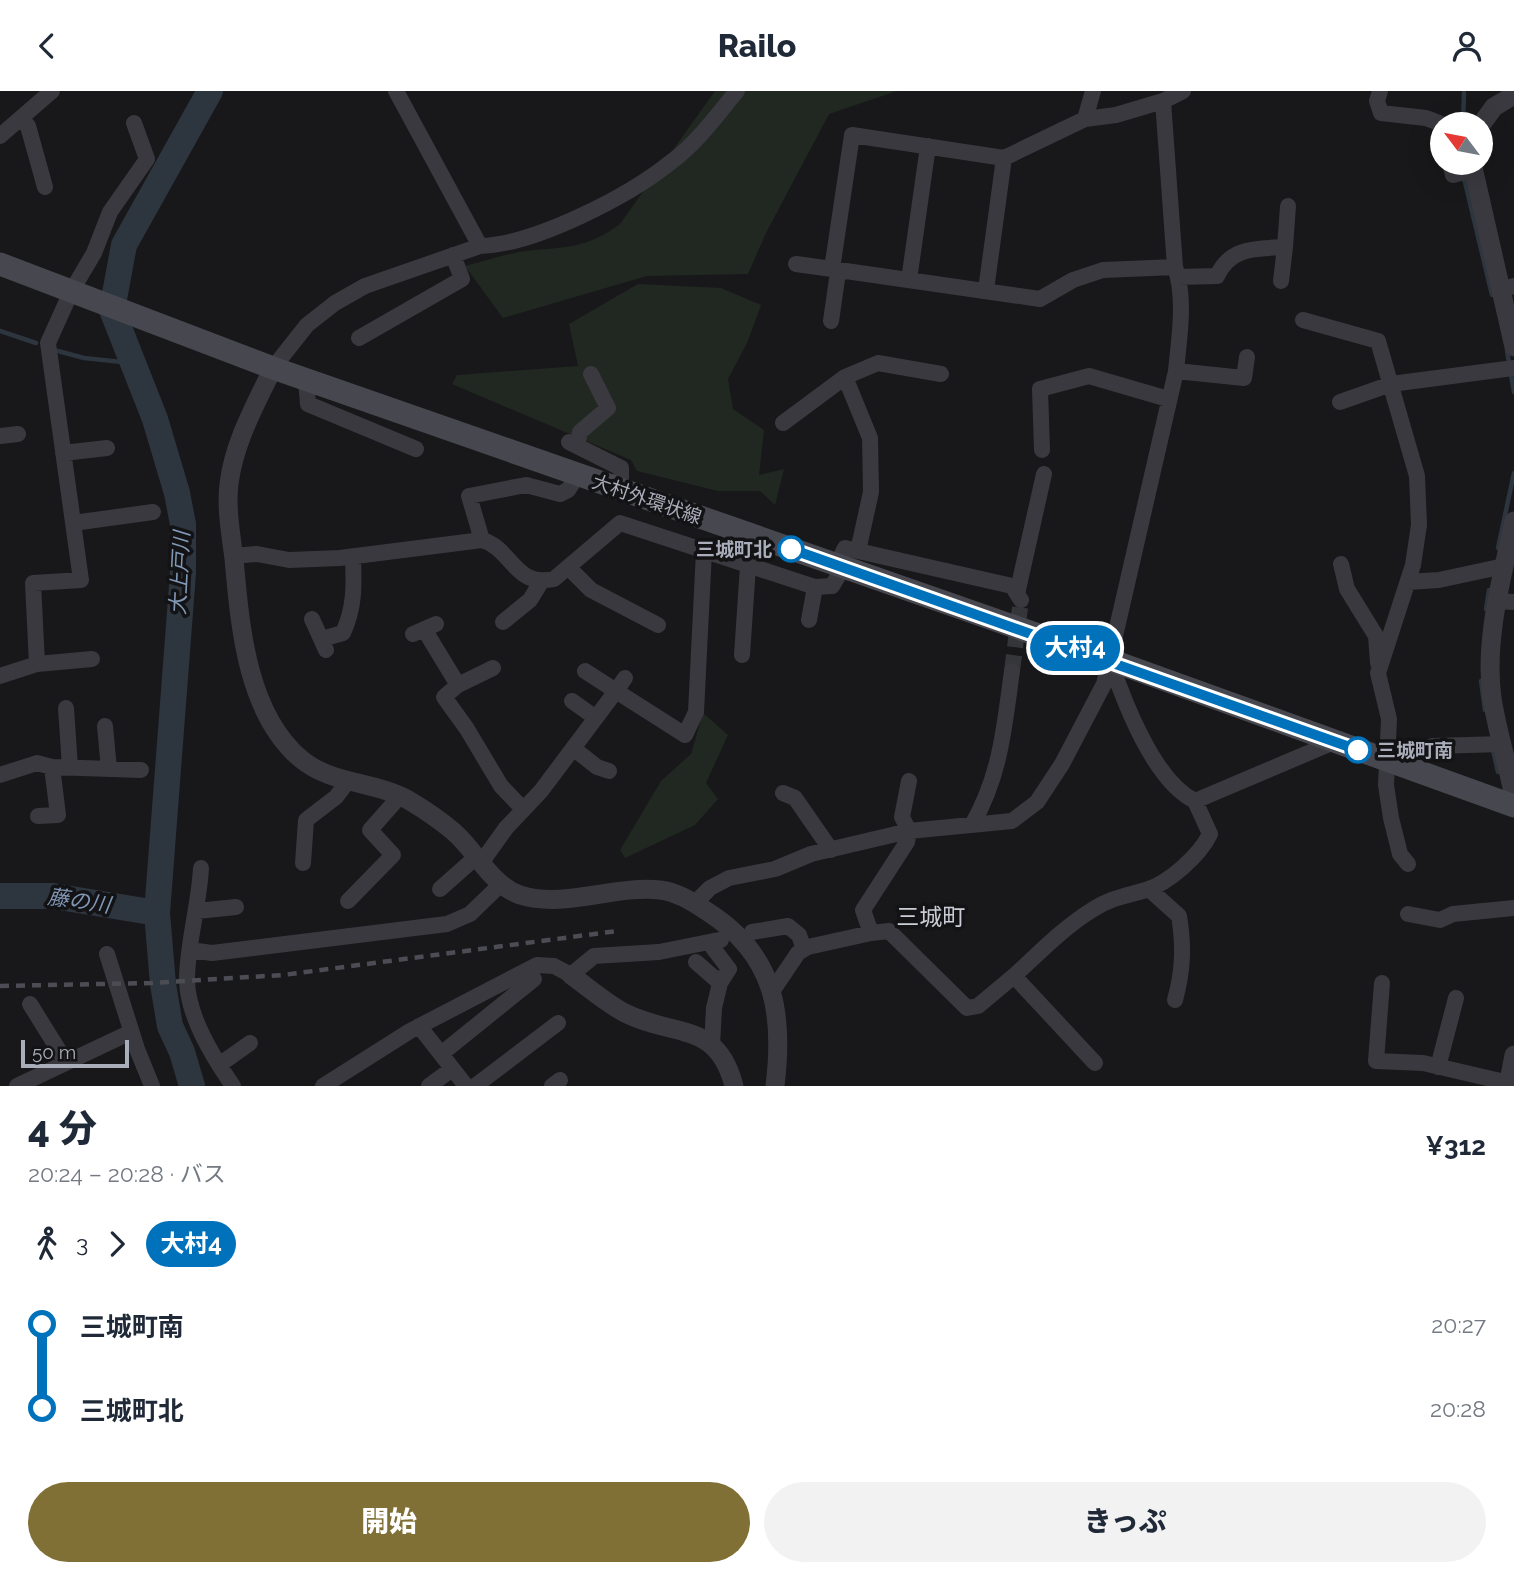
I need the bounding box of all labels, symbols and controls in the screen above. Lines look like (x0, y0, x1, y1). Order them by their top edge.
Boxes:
icon: back (28, 27, 66, 65)
text: Railo (718, 27, 796, 64)
icon: person (1448, 27, 1486, 65)
north arrow (1430, 112, 1493, 175)
map controls (1430, 112, 1493, 175)
street label: 大村外環状線 (590, 470, 704, 528)
water label: 大上戸川 (165, 528, 194, 616)
marker: 三城町北 (778, 536, 804, 562)
place label: 三城町北 (696, 538, 772, 560)
line badge: 大村4 (1035, 625, 1115, 671)
text: 大村4 (1044, 633, 1106, 662)
marker: 三城町南 (1345, 737, 1371, 763)
place label: 三城町南 (1377, 739, 1453, 761)
water label: 藤の川 (46, 884, 114, 918)
district label: 三城町 (897, 903, 966, 930)
scale bar (21, 1037, 130, 1069)
text: 50 m (32, 1041, 76, 1063)
text: 4 分 (28, 1106, 97, 1151)
text: ¥312 (1425, 1131, 1486, 1161)
text: 20:24 – 20:28 · バス (28, 1160, 226, 1187)
icon: walk (28, 1225, 66, 1263)
icon: forward (98, 1225, 136, 1263)
text: 大村4 (160, 1229, 222, 1258)
text: 3 (76, 1230, 88, 1257)
text: 20:27 (1431, 1311, 1486, 1338)
text: 三城町南 (80, 1312, 184, 1342)
text: 20:28 (1430, 1395, 1486, 1422)
text: 三城町北 (80, 1396, 184, 1426)
button: 開始 (28, 1482, 750, 1562)
button: きっぷ (764, 1482, 1486, 1562)

